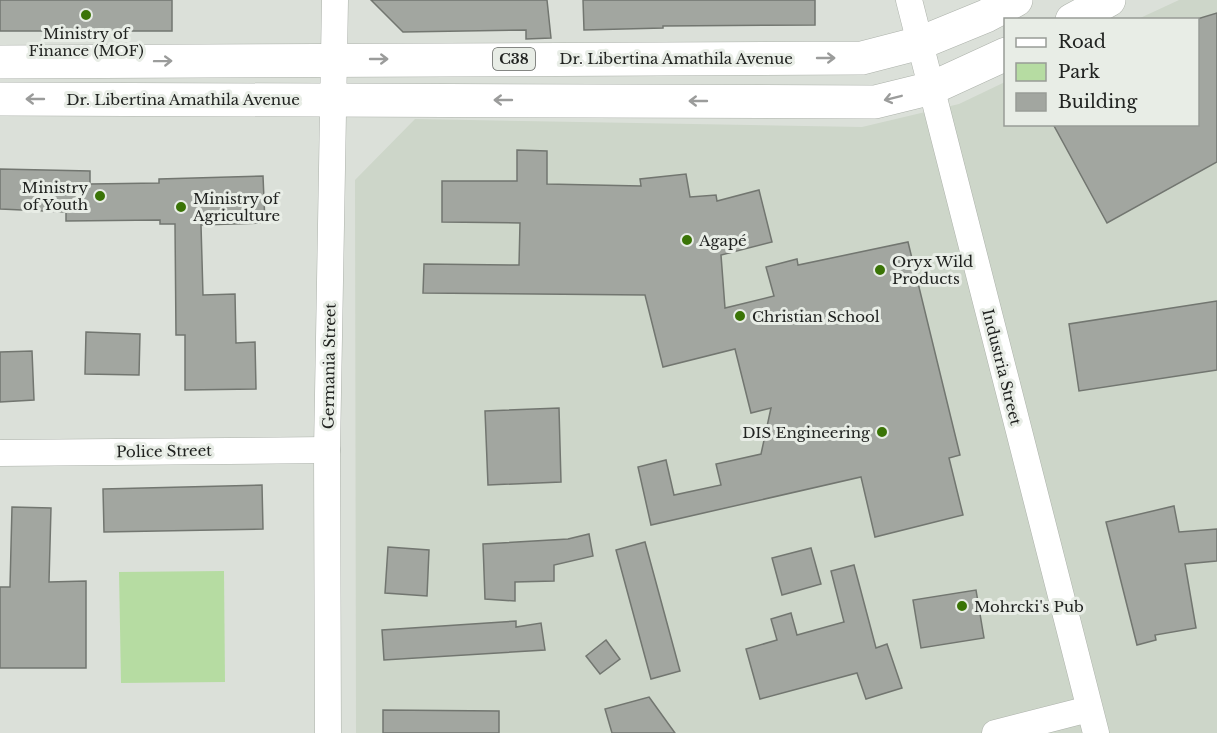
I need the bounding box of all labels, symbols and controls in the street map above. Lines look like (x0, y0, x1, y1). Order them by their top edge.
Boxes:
marker: Ministry of Finance (MOF) (79, 8, 93, 22)
legend (1004, 18, 1199, 126)
place label: Ministry of Finance (MOF) (28, 24, 144, 60)
text: Road (1058, 31, 1106, 53)
road number: C38 (493, 48, 535, 70)
street label: Dr. Libertina Amathila Avenue (559, 49, 793, 68)
one-way arrow (816, 52, 836, 64)
one-way arrow (369, 53, 389, 65)
one-way arrow (153, 55, 173, 67)
text: Park (1058, 61, 1100, 83)
street label: Dr. Libertina Amathila Avenue (66, 90, 300, 109)
text: Building (1058, 91, 1137, 113)
one-way arrow (884, 92, 903, 104)
one-way arrow (26, 93, 46, 105)
one-way arrow (494, 94, 514, 106)
one-way arrow (689, 95, 709, 107)
place label: Ministry of Youth (22, 178, 88, 214)
marker: Ministry of Youth (93, 189, 107, 203)
place label: Ministry of Agriculture (192, 189, 281, 225)
marker: Ministry of Agriculture (174, 200, 188, 214)
place label: Agapé (698, 231, 747, 250)
marker: Agapé (680, 233, 694, 247)
place label: Oryx Wild Products (892, 252, 973, 288)
marker: Oryx Wild Products (873, 263, 887, 277)
street label: Germania Street (318, 302, 340, 429)
place label: Christian School (752, 307, 880, 326)
street label: Industria Street (978, 307, 1026, 427)
marker: Christian School (733, 309, 747, 323)
place label: DIS Engineering (742, 423, 871, 442)
marker: DIS Engineering (875, 425, 889, 439)
street label: Police Street (116, 441, 212, 461)
place label: Mohrcki's Pub (974, 597, 1084, 616)
marker: Mohrcki's Pub (955, 599, 969, 613)

